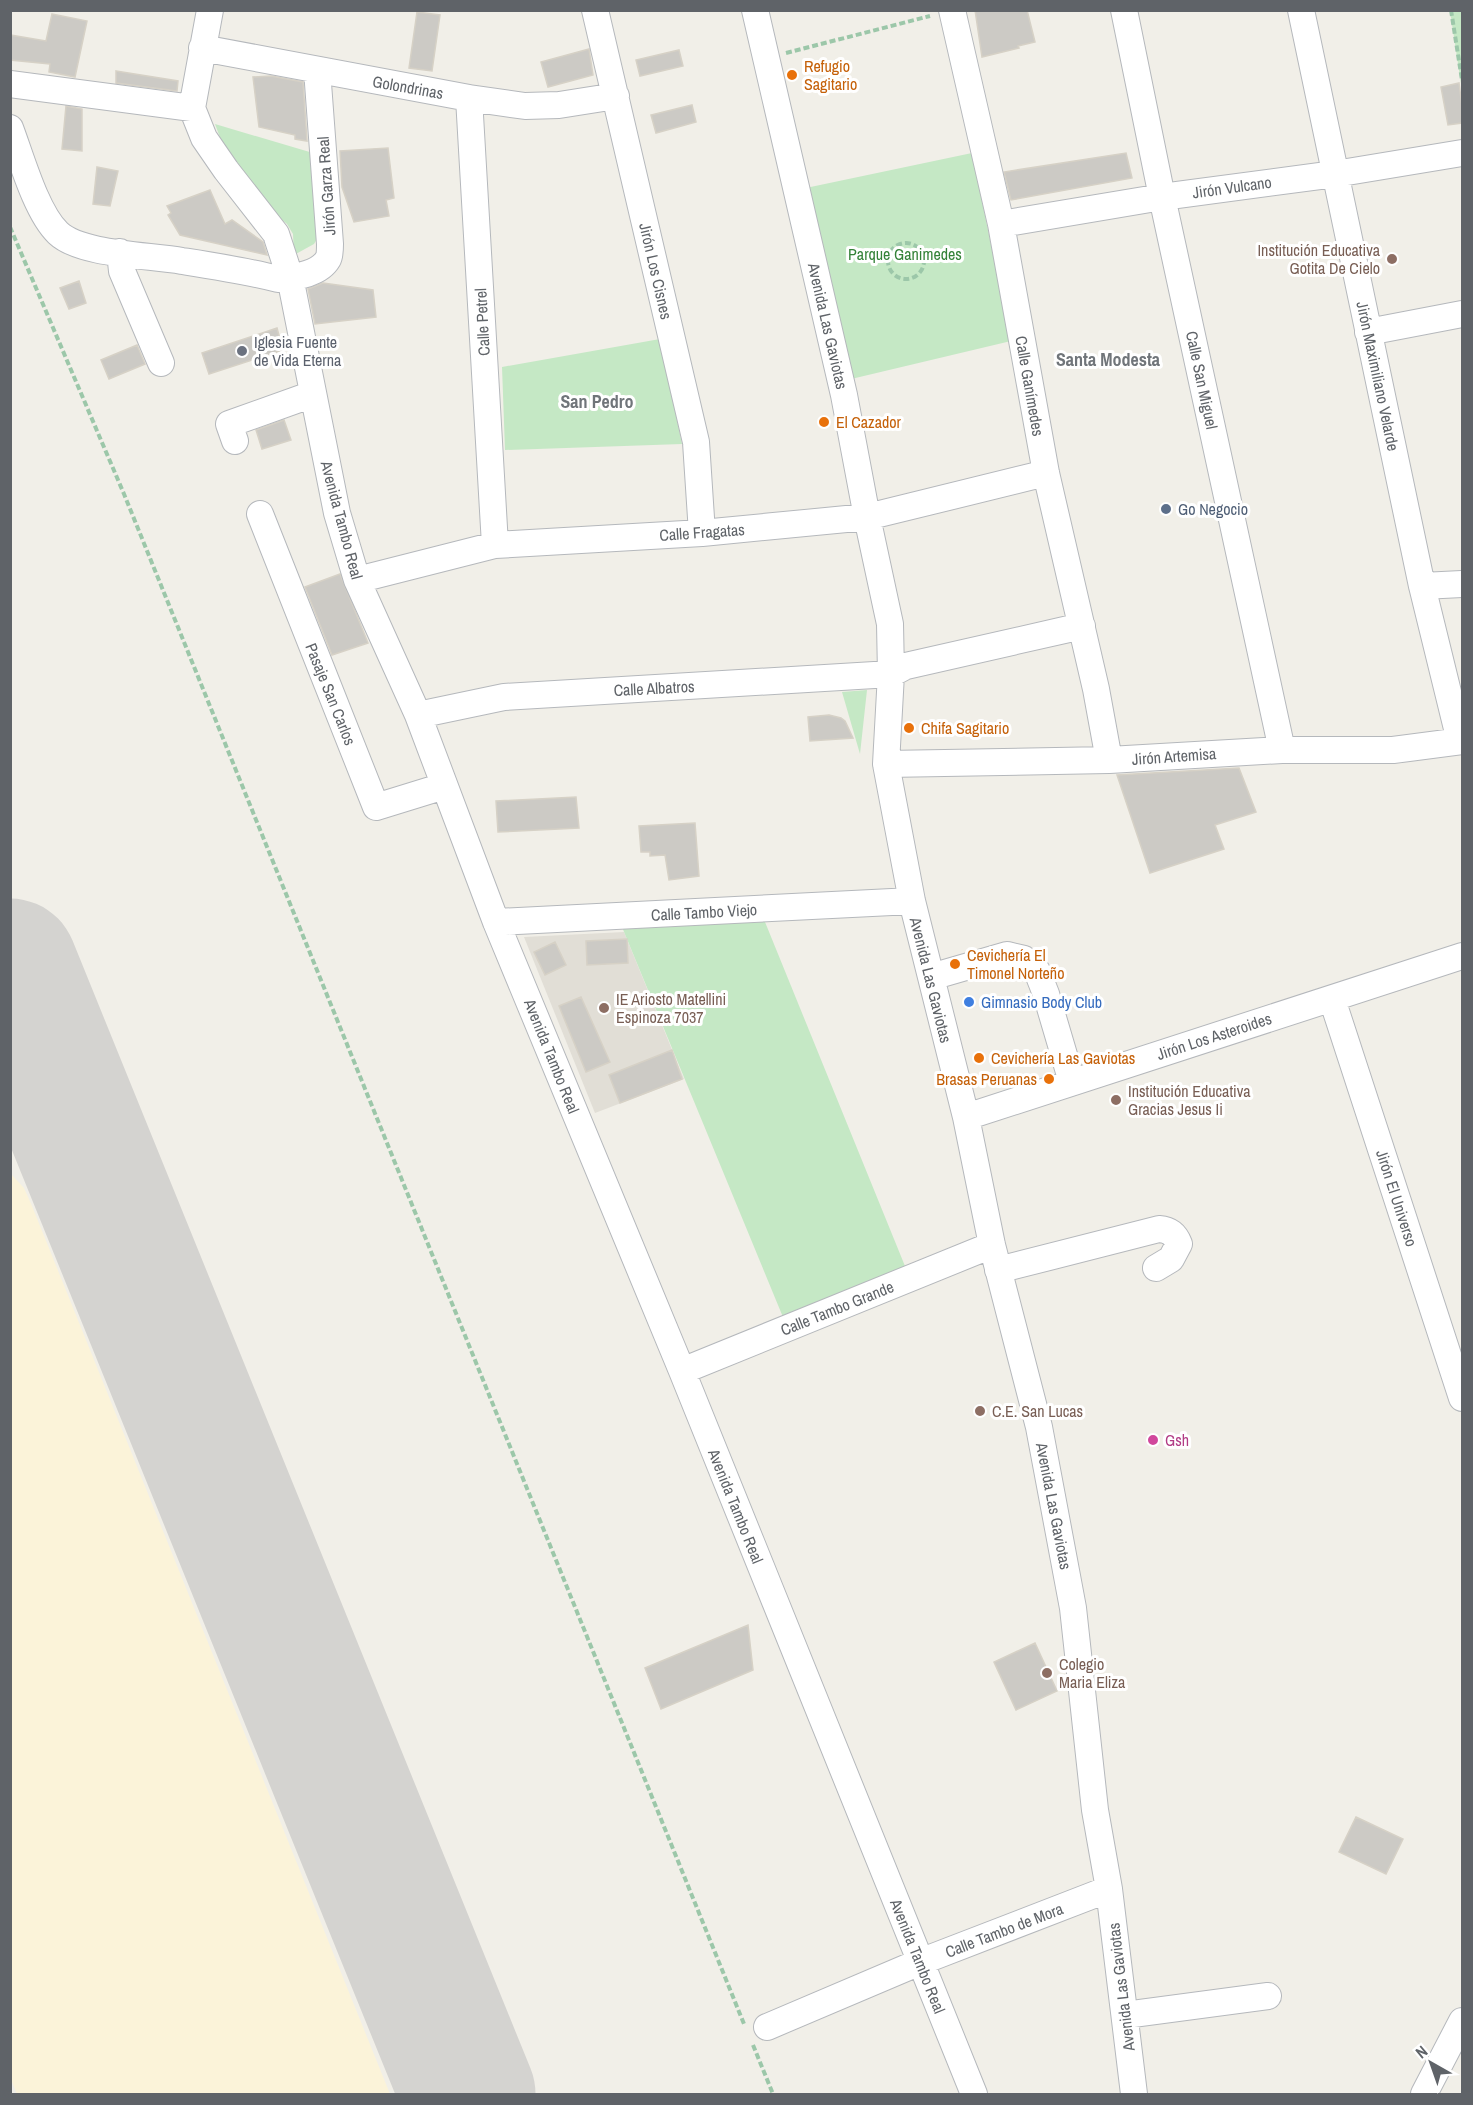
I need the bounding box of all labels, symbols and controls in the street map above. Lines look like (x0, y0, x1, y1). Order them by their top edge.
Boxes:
place label: Refugio Sagitario (804, 55, 857, 95)
marker: Refugio Sagitario (785, 68, 799, 82)
street label: Golondrinas (371, 70, 445, 104)
street label: Jirón Garza Real (312, 136, 340, 236)
street label: Jirón Vulcano (1191, 171, 1273, 203)
street label: Jirón Los Cisnes (634, 221, 678, 321)
place label: Institución Educativa Gotita De Cielo (1257, 239, 1381, 279)
park label: Parque Ganimedes (848, 243, 962, 265)
marker: Institución Educativa Gotita De Cielo (1385, 252, 1399, 266)
street label: Avenida Las Gaviotas (803, 260, 853, 391)
street label: Calle Petrel (469, 287, 495, 356)
street label: Jirón Maximiliano Velarde (1351, 299, 1405, 453)
street label: Calle San Miguel (1181, 329, 1223, 431)
place label: Iglesia Fuente de Vida Eterna (254, 331, 342, 371)
street label: Calle Ganímedes (1010, 334, 1050, 438)
marker: Iglesia Fuente de Vida Eterna (235, 344, 249, 358)
district label: Santa Modesta (1056, 347, 1161, 372)
district label: San Pedro (560, 389, 634, 414)
place label: El Cazador (836, 411, 902, 433)
marker: El Cazador (817, 415, 831, 429)
street label: Avenida Tambo Real (315, 457, 368, 582)
place label: Go Negocio (1178, 498, 1248, 520)
marker: Go Negocio (1159, 502, 1173, 516)
street label: Calle Fragatas (659, 518, 745, 546)
street label: Pasaje San Carlos (300, 640, 362, 748)
street label: Calle Albatros (613, 675, 695, 701)
place label: Chifa Sagitario (921, 717, 1009, 739)
marker: Chifa Sagitario (902, 721, 916, 735)
street label: Jirón Artemisa (1131, 742, 1218, 770)
street label: Calle Tambo Viejo (650, 898, 758, 926)
street label: Avenida Las Gaviotas (904, 914, 957, 1045)
place label: Cevichería El Timonel Norteño (967, 944, 1064, 984)
marker: Cevichería El Timonel Norteño (948, 957, 962, 971)
place label: IE Ariosto Matellini Espinoza 7037 (616, 988, 726, 1028)
place label: Gimnasio Body Club (981, 991, 1102, 1013)
street label: Avenida Tambo Real (519, 995, 585, 1117)
marker: Gimnasio Body Club (962, 995, 976, 1009)
marker: IE Ariosto Matellini Espinoza 7037 (597, 1001, 611, 1015)
street label: Jirón Los Asteroides (1154, 1007, 1274, 1065)
place label: Cevichería Las Gaviotas (991, 1047, 1135, 1069)
marker: Cevichería Las Gaviotas (972, 1051, 986, 1065)
place label: Brasas Peruanas (936, 1068, 1037, 1090)
marker: Brasas Peruanas (1042, 1072, 1056, 1086)
place label: Institución Educativa Gracias Jesus Ii (1128, 1080, 1251, 1120)
marker: Institución Educativa Gracias Jesus Ii (1109, 1093, 1123, 1107)
street label: Jirón El Universo (1371, 1147, 1423, 1249)
street label: Calle Tambo Grande (777, 1275, 897, 1341)
place label: C.E. San Lucas (992, 1400, 1083, 1422)
marker: C.E. San Lucas (973, 1404, 987, 1418)
place label: Gsh (1165, 1429, 1189, 1451)
marker: Gsh (1146, 1433, 1160, 1447)
street label: Avenida Las Gaviotas (1031, 1440, 1077, 1571)
street label: Avenida Tambo Real (703, 1445, 769, 1567)
place label: Colegio Maria Eliza (1059, 1653, 1126, 1693)
marker: Colegio Maria Eliza (1040, 1666, 1054, 1680)
street label: Avenida Tambo Real (885, 1895, 951, 2017)
street label: Calle Tambo de Mora (942, 1897, 1067, 1963)
street label: Avenida Las Gaviotas (1102, 1922, 1140, 2053)
north arrow (1401, 2033, 1461, 2093)
text: N (1411, 2040, 1432, 2063)

